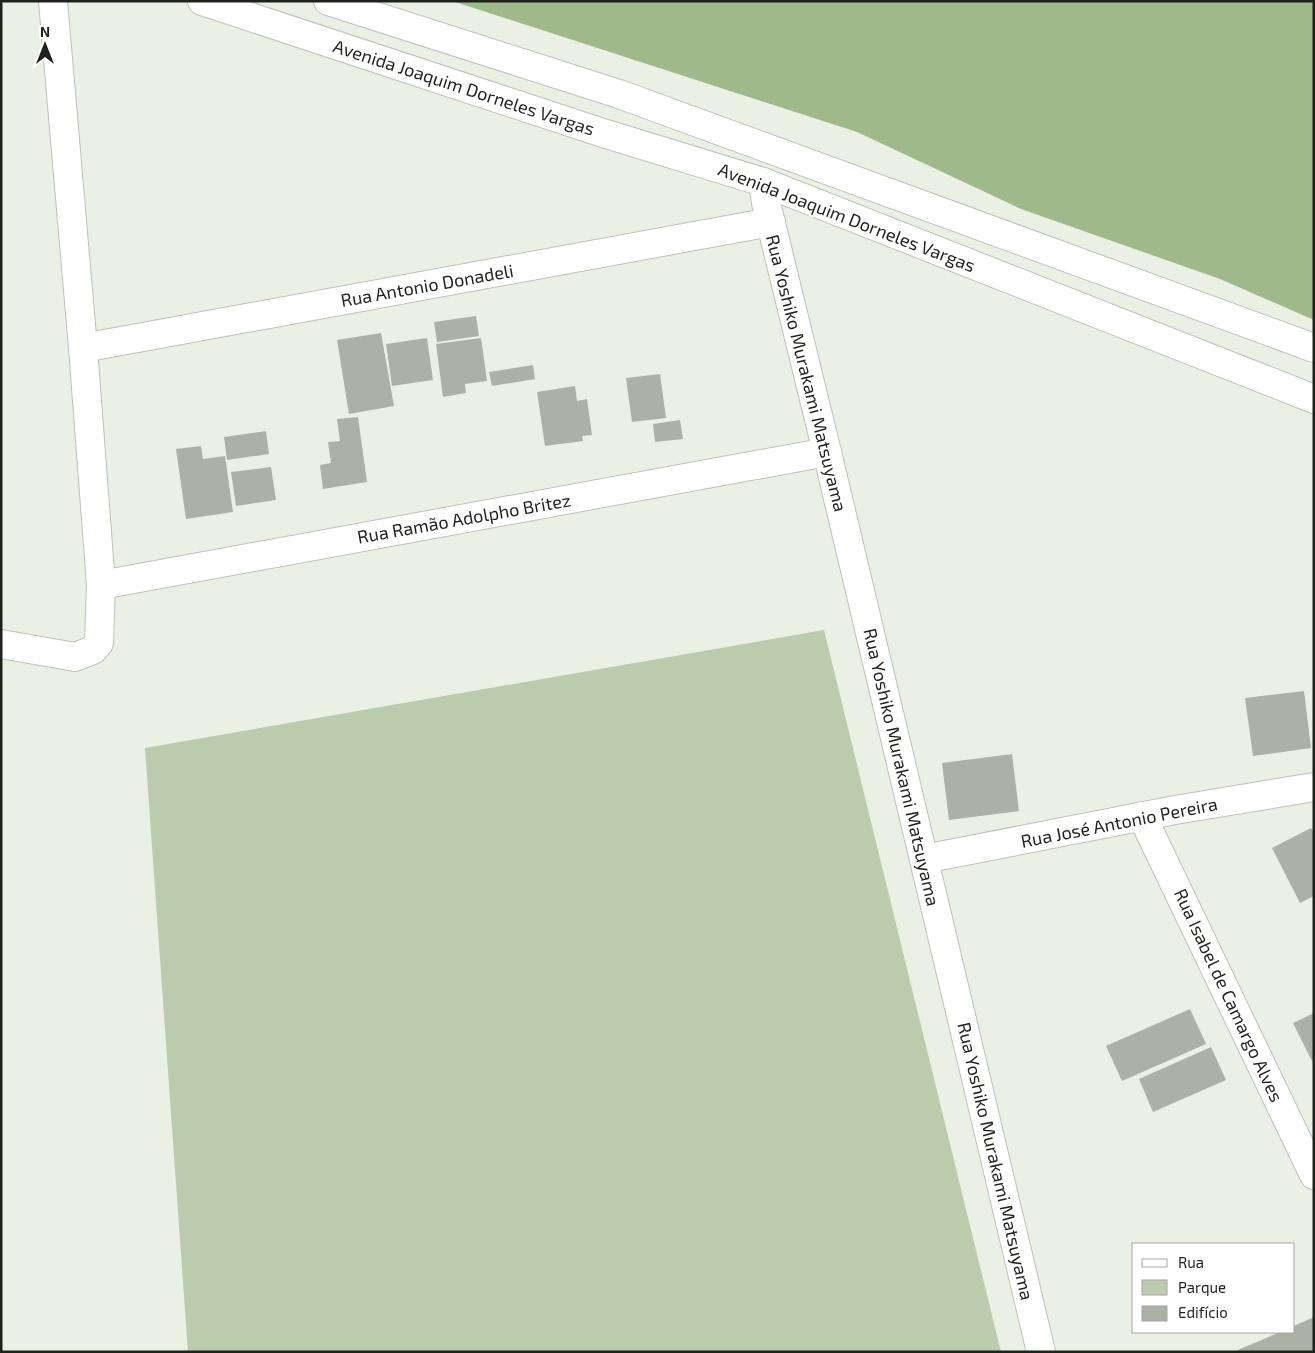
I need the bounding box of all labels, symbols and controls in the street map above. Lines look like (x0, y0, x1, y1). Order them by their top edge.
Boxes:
north arrow (20, 20, 70, 70)
text: N (40, 23, 50, 40)
street label: Avenida Joaquim Dorneles Vargas (331, 34, 597, 140)
street label: Avenida Joaquim Dorneles Vargas (715, 158, 979, 276)
street label: Rua Yoshiko Murakami Matsuyama (762, 232, 852, 514)
street label: Rua Antonio Donadeli (339, 259, 515, 311)
street label: Rua Ramão Adolpho Britez (355, 488, 573, 548)
street label: Rua Yoshiko Murakami Matsuyama (859, 626, 945, 908)
street label: Rua José Antonio Pereira (1019, 792, 1219, 852)
street label: Rua Isabel de Camargo Alves (1170, 885, 1288, 1105)
street label: Rua Yoshiko Murakami Matsuyama (953, 1020, 1039, 1302)
legend (1132, 1243, 1295, 1333)
text: Rua (1178, 1253, 1204, 1271)
text: Parque (1178, 1278, 1226, 1296)
text: Edifício (1178, 1303, 1228, 1321)

